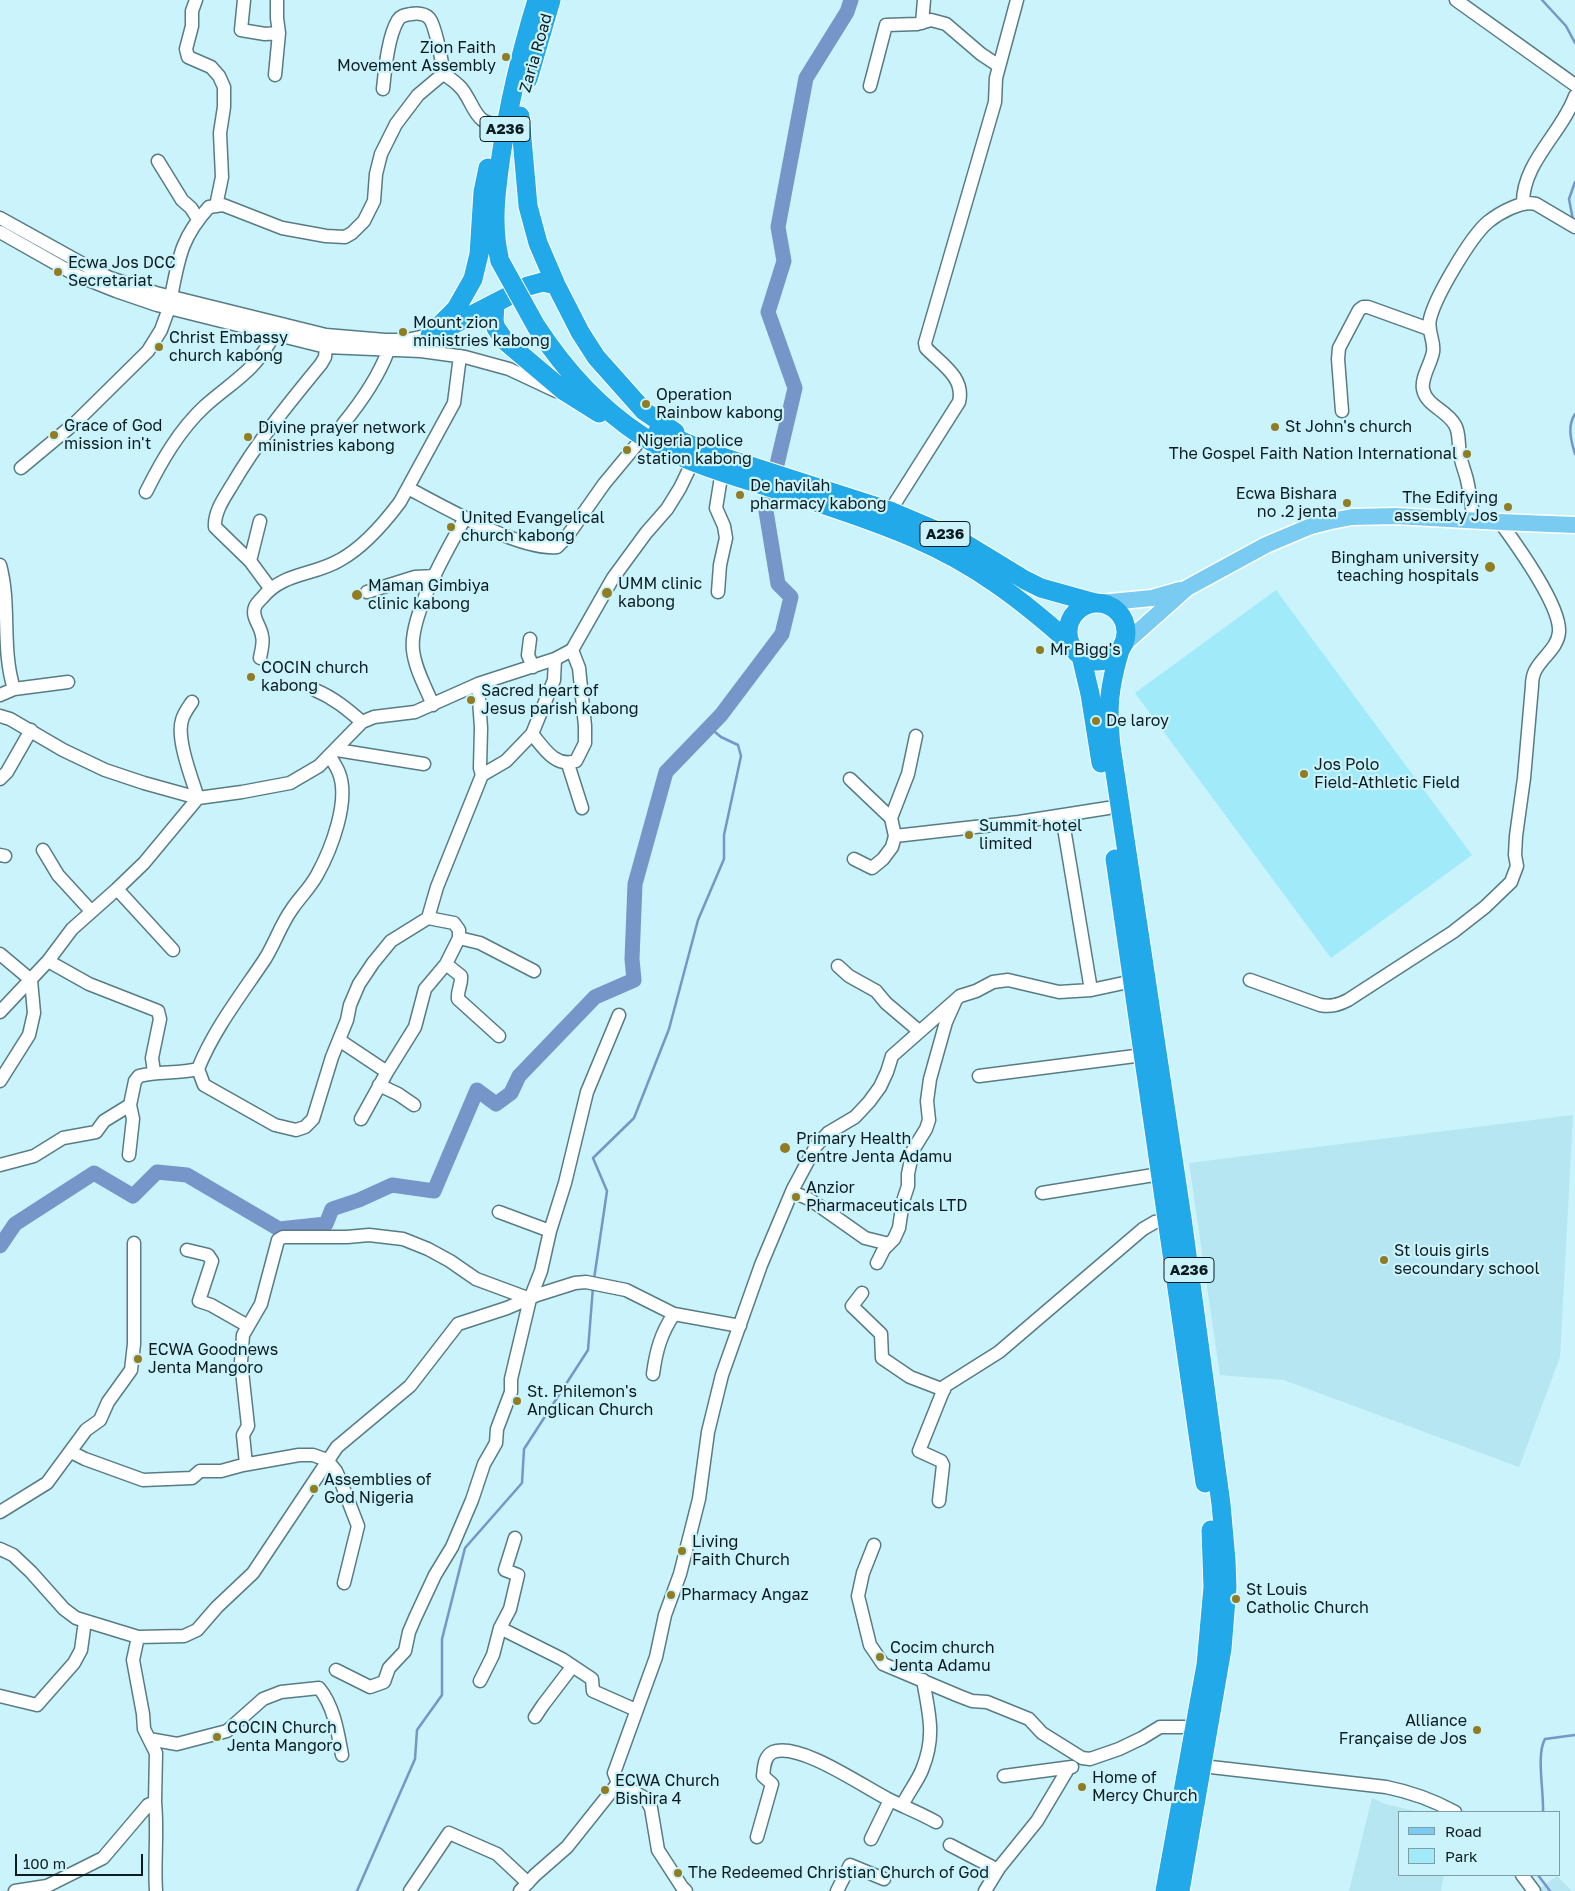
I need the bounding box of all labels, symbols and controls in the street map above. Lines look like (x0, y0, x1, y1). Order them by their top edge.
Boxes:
street label: Zaria Road (516, 11, 556, 95)
place label: Zion Faith Movement Assembly (337, 38, 496, 76)
marker: Zion Faith Movement Assembly (500, 51, 512, 63)
road number: A236 (480, 116, 530, 142)
place label: Ecwa Jos DCC Secretariat (68, 253, 176, 291)
marker: Ecwa Jos DCC Secretariat (52, 266, 64, 278)
place label: Mount zion ministries kabong (413, 313, 550, 351)
marker: Mount zion ministries kabong (397, 326, 409, 338)
place label: Christ Embassy church kabong (169, 328, 288, 366)
marker: Christ Embassy church kabong (153, 341, 165, 353)
place label: Operation Rainbow kabong (656, 385, 783, 423)
marker: Operation Rainbow kabong (640, 398, 652, 410)
place label: Grace of God mission in't (64, 416, 162, 454)
place label: St John's church (1285, 417, 1412, 437)
place label: Divine prayer network ministries kabong (258, 418, 426, 456)
marker: St John's church (1269, 421, 1281, 433)
marker: Grace of God mission in't (48, 429, 60, 441)
marker: Divine prayer network ministries kabong (242, 431, 254, 443)
place label: Nigeria police station kabong (637, 431, 752, 469)
marker: Nigeria police station kabong (621, 444, 633, 456)
place label: The Gospel Faith Nation International (1169, 444, 1457, 464)
marker: The Gospel Faith Nation International (1461, 448, 1473, 460)
place label: De havilah pharmacy kabong (750, 476, 887, 514)
place label: Ecwa Bishara no .2 jenta (1236, 484, 1337, 522)
place label: The Edifying assembly Jos (1394, 488, 1498, 526)
marker: De havilah pharmacy kabong (734, 489, 746, 501)
marker: Ecwa Bishara no .2 jenta (1341, 497, 1353, 509)
marker: The Edifying assembly Jos (1502, 501, 1514, 513)
place label: United Evangelical church kabong (461, 508, 605, 546)
marker: United Evangelical church kabong (445, 521, 457, 533)
road number: A236 (920, 522, 970, 546)
place label: Bingham university teaching hospitals (1331, 548, 1479, 586)
marker: Bingham university teaching hospitals (1483, 560, 1497, 574)
place label: UMM clinic kabong (618, 574, 702, 612)
place label: Maman Gimbiya clinic kabong (368, 576, 489, 614)
marker: UMM clinic kabong (600, 586, 614, 600)
marker: Maman Gimbiya clinic kabong (350, 588, 364, 602)
place label: Mr Bigg's (1050, 640, 1121, 660)
marker: Mr Bigg's (1034, 644, 1046, 656)
place label: COCIN church kabong (261, 658, 369, 696)
marker: COCIN church kabong (245, 671, 257, 683)
place label: Sacred heart of Jesus parish kabong (481, 681, 639, 719)
marker: Sacred heart of Jesus parish kabong (465, 694, 477, 706)
place label: De laroy (1106, 711, 1169, 731)
marker: De laroy (1090, 715, 1102, 727)
place label: Jos Polo Field-Athletic Field (1314, 755, 1460, 793)
marker: Jos Polo Field-Athletic Field (1298, 768, 1310, 780)
place label: Summit hotel limited (979, 816, 1082, 854)
marker: Summit hotel limited (963, 829, 975, 841)
place label: Primary Health Centre Jenta Adamu (796, 1129, 952, 1167)
marker: Primary Health Centre Jenta Adamu (778, 1141, 792, 1155)
place label: Anzior Pharmaceuticals LTD (806, 1178, 967, 1216)
marker: Anzior Pharmaceuticals LTD (790, 1191, 802, 1203)
place label: St louis girls secoundary school (1394, 1241, 1540, 1279)
marker: St louis girls secoundary school (1378, 1254, 1390, 1266)
road number: A236 (1164, 1258, 1214, 1282)
place label: ECWA Goodnews Jenta Mangoro (148, 1340, 278, 1378)
marker: ECWA Goodnews Jenta Mangoro (132, 1353, 144, 1365)
place label: St. Philemon's Anglican Church (527, 1382, 653, 1420)
marker: St. Philemon's Anglican Church (511, 1395, 523, 1407)
place label: Assemblies of God Nigeria (324, 1470, 431, 1508)
marker: Assemblies of God Nigeria (308, 1483, 320, 1495)
place label: Living Faith Church (692, 1532, 790, 1570)
marker: Living Faith Church (676, 1545, 688, 1557)
place label: St Louis Catholic Church (1246, 1580, 1369, 1618)
place label: Pharmacy Angaz (681, 1585, 809, 1605)
marker: Pharmacy Angaz (665, 1589, 677, 1601)
marker: St Louis Catholic Church (1230, 1593, 1242, 1605)
place label: Cocim church Jenta Adamu (890, 1638, 995, 1676)
marker: Cocim church Jenta Adamu (874, 1651, 886, 1663)
place label: Alliance Française de Jos (1339, 1711, 1467, 1749)
place label: COCIN Church Jenta Mangoro (227, 1718, 342, 1756)
marker: Alliance Française de Jos (1471, 1724, 1483, 1736)
marker: COCIN Church Jenta Mangoro (211, 1731, 223, 1743)
place label: Home of Mercy Church (1092, 1768, 1198, 1806)
place label: ECWA Church Bishira 4 (615, 1771, 720, 1809)
marker: Home of Mercy Church (1076, 1781, 1088, 1793)
marker: ECWA Church Bishira 4 (599, 1784, 611, 1796)
legend (1398, 1811, 1560, 1876)
text: Road (1445, 1822, 1482, 1840)
scale bar (18, 1844, 145, 1876)
text: Park (1445, 1847, 1477, 1865)
text: 100 m (23, 1854, 66, 1872)
place label: The Redeemed Christian Church of God (688, 1863, 989, 1883)
marker: The Redeemed Christian Church of God (672, 1867, 684, 1879)

